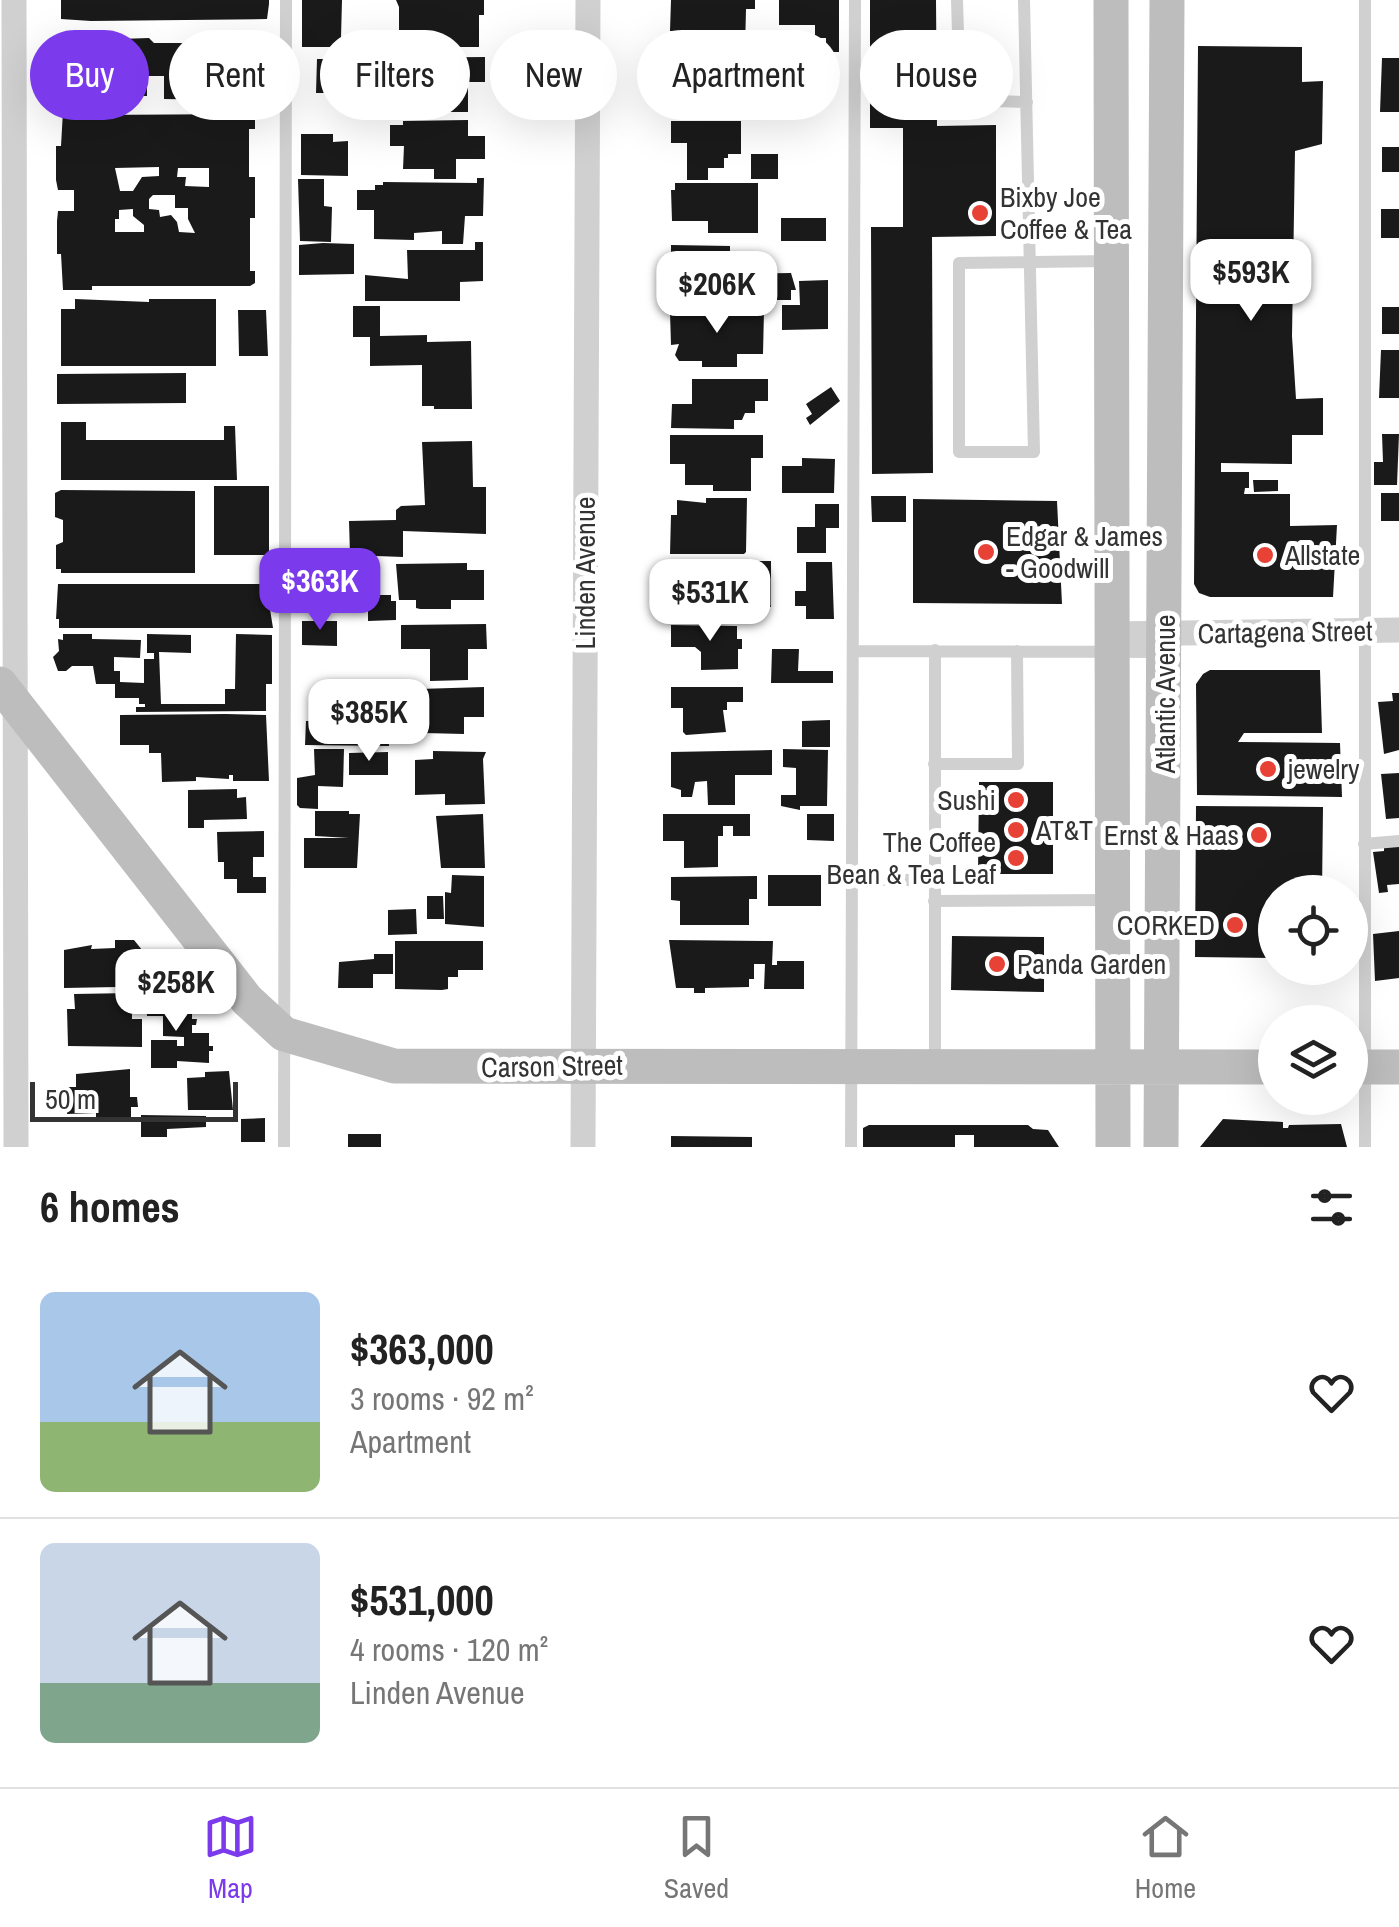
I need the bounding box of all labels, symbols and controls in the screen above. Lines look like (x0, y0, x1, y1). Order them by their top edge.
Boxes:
chip: Buy (30, 30, 149, 120)
chip: Rent (169, 30, 300, 120)
chip: Filters (320, 30, 470, 120)
chip: New (490, 30, 617, 120)
chip: Apartment (637, 30, 840, 120)
chip: House (860, 30, 1013, 120)
place label: Bixby Joe Coffee & Tea (1000, 178, 1132, 248)
marker: Bixby Joe Coffee & Tea (969, 202, 991, 224)
pin: $593K (1181, 239, 1321, 324)
text: $593K (1212, 250, 1290, 293)
pin: $206K (647, 251, 787, 336)
text: $206K (678, 262, 756, 305)
street label: Linden Avenue (566, 497, 604, 649)
place label: Edgar & James - Goodwill (1006, 517, 1163, 587)
place label: Allstate (1284, 536, 1360, 574)
marker: Edgar & James - Goodwill (975, 541, 997, 563)
marker: Allstate (1254, 544, 1276, 566)
pin: $363K (250, 548, 390, 633)
text: $363K (281, 559, 359, 602)
pin: $531K (640, 559, 780, 644)
text: $531K (671, 570, 749, 613)
street label: Cartagena Street (1197, 611, 1373, 653)
street label: Atlantic Avenue (1146, 614, 1184, 775)
pin: $385K (299, 679, 439, 764)
text: $385K (330, 690, 408, 733)
place label: jewelry (1286, 750, 1360, 788)
marker: jewelry (1257, 758, 1279, 780)
place label: Sushi (937, 781, 996, 819)
marker: Sushi (1005, 789, 1027, 811)
place label: AT&T (1035, 811, 1093, 849)
place label: Ernst & Haas (1104, 816, 1239, 854)
marker: AT&T (1005, 819, 1027, 841)
place label: The Coffee Bean & Tea Leaf (827, 823, 997, 893)
marker: Ernst & Haas (1248, 824, 1270, 846)
marker: The Coffee Bean & Tea Leaf (1005, 847, 1027, 869)
map controls (1258, 875, 1368, 1115)
button: locate (1258, 875, 1368, 985)
place label: CORKED (1117, 906, 1215, 944)
marker: CORKED (1224, 914, 1246, 936)
place label: Panda Garden (1017, 945, 1166, 983)
pin: $258K (106, 949, 246, 1034)
marker: Panda Garden (986, 953, 1008, 975)
text: $258K (137, 960, 215, 1003)
button: layers (1258, 1005, 1368, 1115)
street label: Carson Street (481, 1046, 623, 1086)
scale bar (30, 1077, 238, 1122)
text: 50 m (45, 1080, 96, 1118)
text: 6 homes (40, 1179, 180, 1235)
icon: filters (1304, 1180, 1359, 1235)
text: $363,000 (350, 1321, 494, 1377)
icon: home (120, 1332, 240, 1452)
icon: heart (1304, 1365, 1359, 1420)
text: 3 rooms · 92 m² (350, 1377, 534, 1420)
text: Apartment (350, 1420, 471, 1463)
text: $531,000 (350, 1572, 494, 1628)
icon: home (120, 1583, 240, 1703)
icon: heart (1304, 1616, 1359, 1671)
text: 4 rooms · 120 m² (350, 1628, 548, 1671)
text: Linden Avenue (350, 1671, 525, 1714)
tab: Map (203, 1809, 258, 1907)
tab: Saved (664, 1809, 729, 1907)
tab: Home (1135, 1809, 1196, 1907)

